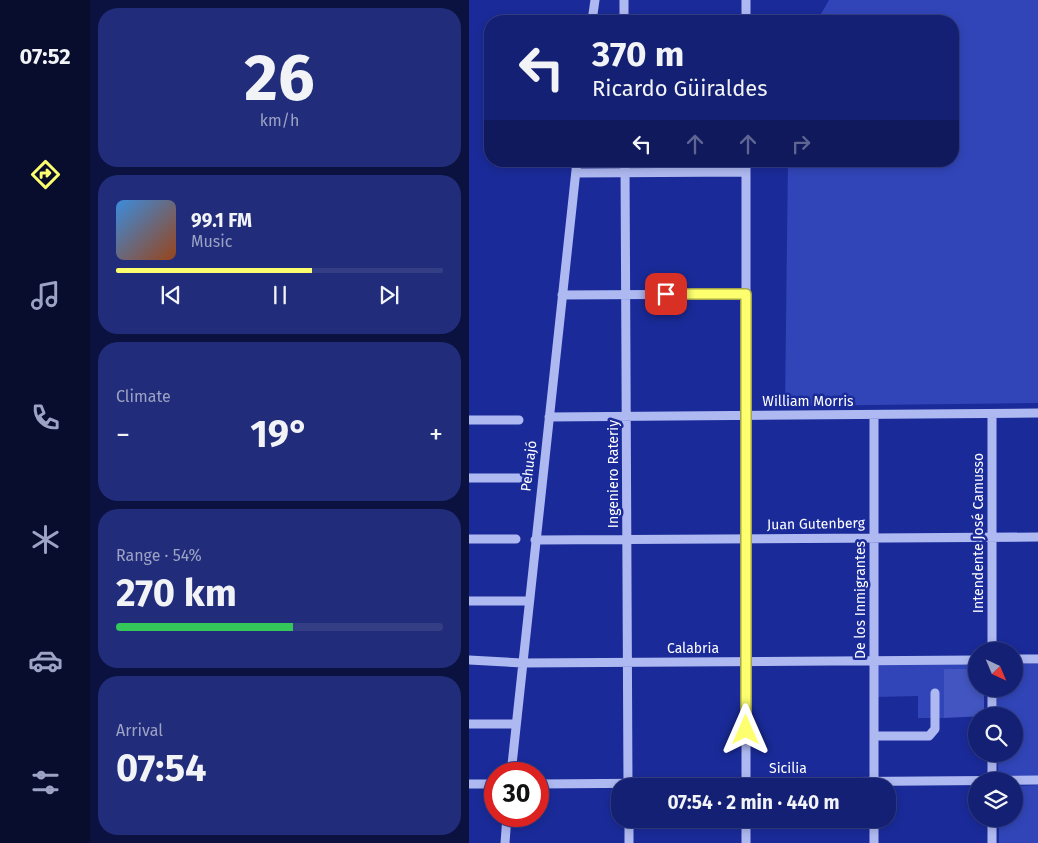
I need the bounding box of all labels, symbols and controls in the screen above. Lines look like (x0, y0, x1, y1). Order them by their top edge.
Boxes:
text: 370 m (592, 33, 684, 75)
icon: left (509, 35, 574, 100)
text: 26 (244, 39, 315, 117)
text: 07:52 (19, 43, 71, 70)
text: Ricardo Güiraldes (592, 75, 768, 102)
text: km/h (260, 111, 299, 130)
icon: left (628, 130, 656, 158)
icon: ahead (681, 130, 709, 158)
icon: ahead (734, 130, 762, 158)
icon: right (787, 130, 815, 158)
icon: directions (28, 157, 63, 192)
text: 99.1 FM (191, 209, 252, 232)
text: Music (191, 232, 232, 251)
pin (645, 273, 687, 315)
icon: music (28, 278, 63, 313)
icon: arrive (652, 280, 680, 308)
icon: previous (157, 281, 185, 309)
icon: pause (266, 281, 294, 309)
icon: next (375, 281, 403, 309)
text: Climate (116, 387, 171, 406)
street label: William Morris (762, 393, 854, 410)
icon: phone (28, 400, 63, 435)
text: 19° (250, 411, 309, 457)
text: − (116, 418, 130, 451)
text: + (429, 418, 443, 451)
street label: Ingeniero Rateriy (605, 420, 622, 528)
street label: Pehuajó (517, 440, 541, 492)
street label: Intendente José Camusso (970, 453, 987, 613)
street label: Juan Gutenberg (767, 515, 866, 533)
icon: climate (28, 522, 63, 557)
street label: De los Inmigrantes (852, 540, 869, 659)
text: Range · 54% (116, 546, 202, 565)
text: 270 km (116, 570, 237, 616)
street label: Calabria (667, 640, 719, 657)
north arrow (968, 642, 1023, 698)
map controls (968, 642, 1023, 827)
icon: car (28, 643, 63, 678)
position arrow (719, 703, 771, 755)
button: search (968, 707, 1023, 762)
text: Arrival (116, 721, 163, 740)
text: 07:54 (116, 745, 207, 791)
street label: Sicilia (769, 760, 807, 777)
speed limit sign: 30 (484, 762, 549, 827)
icon: filters (28, 765, 63, 800)
button: layers (968, 772, 1023, 827)
text: 07:54 · 2 min · 440 m (667, 791, 840, 814)

